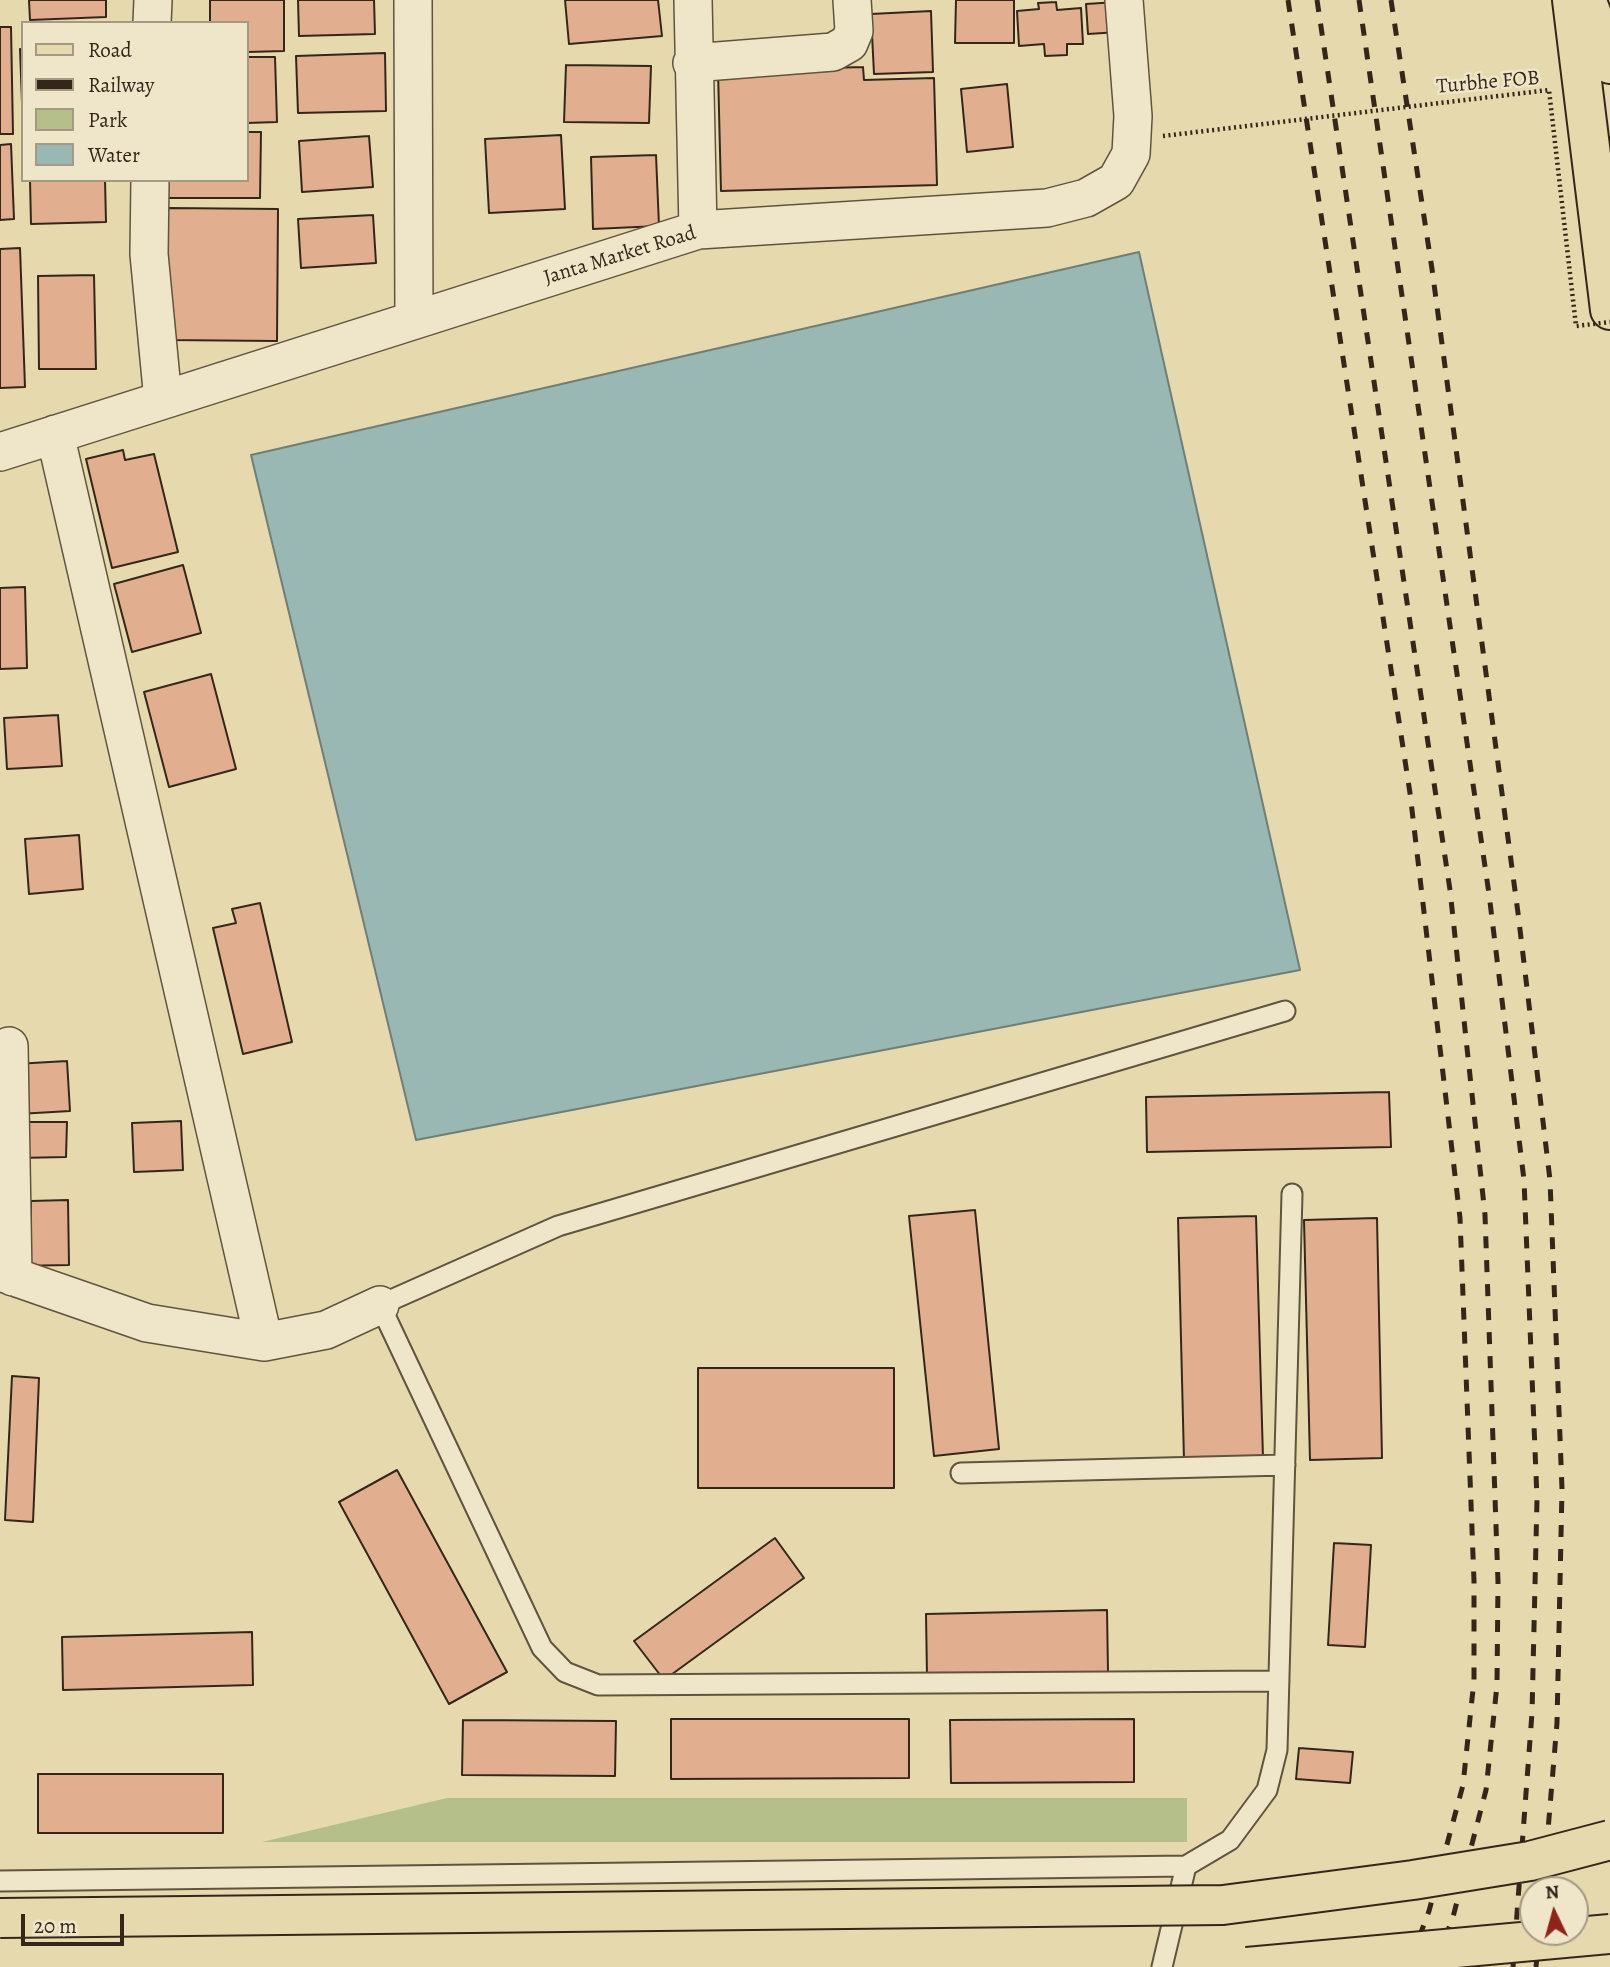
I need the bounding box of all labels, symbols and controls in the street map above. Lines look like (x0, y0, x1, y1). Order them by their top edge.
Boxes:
legend (21, 21, 248, 182)
text: Road (88, 36, 132, 64)
street label: Turbhe FOB (1435, 66, 1541, 100)
text: Railway (88, 71, 154, 99)
text: Park (88, 106, 127, 134)
text: Water (88, 141, 140, 169)
street label: Janta Market Road (541, 221, 699, 291)
north arrow (1519, 1876, 1589, 1946)
text: N (1544, 1879, 1560, 1906)
scale bar (24, 1900, 128, 1944)
text: 20 m (34, 1912, 77, 1940)

